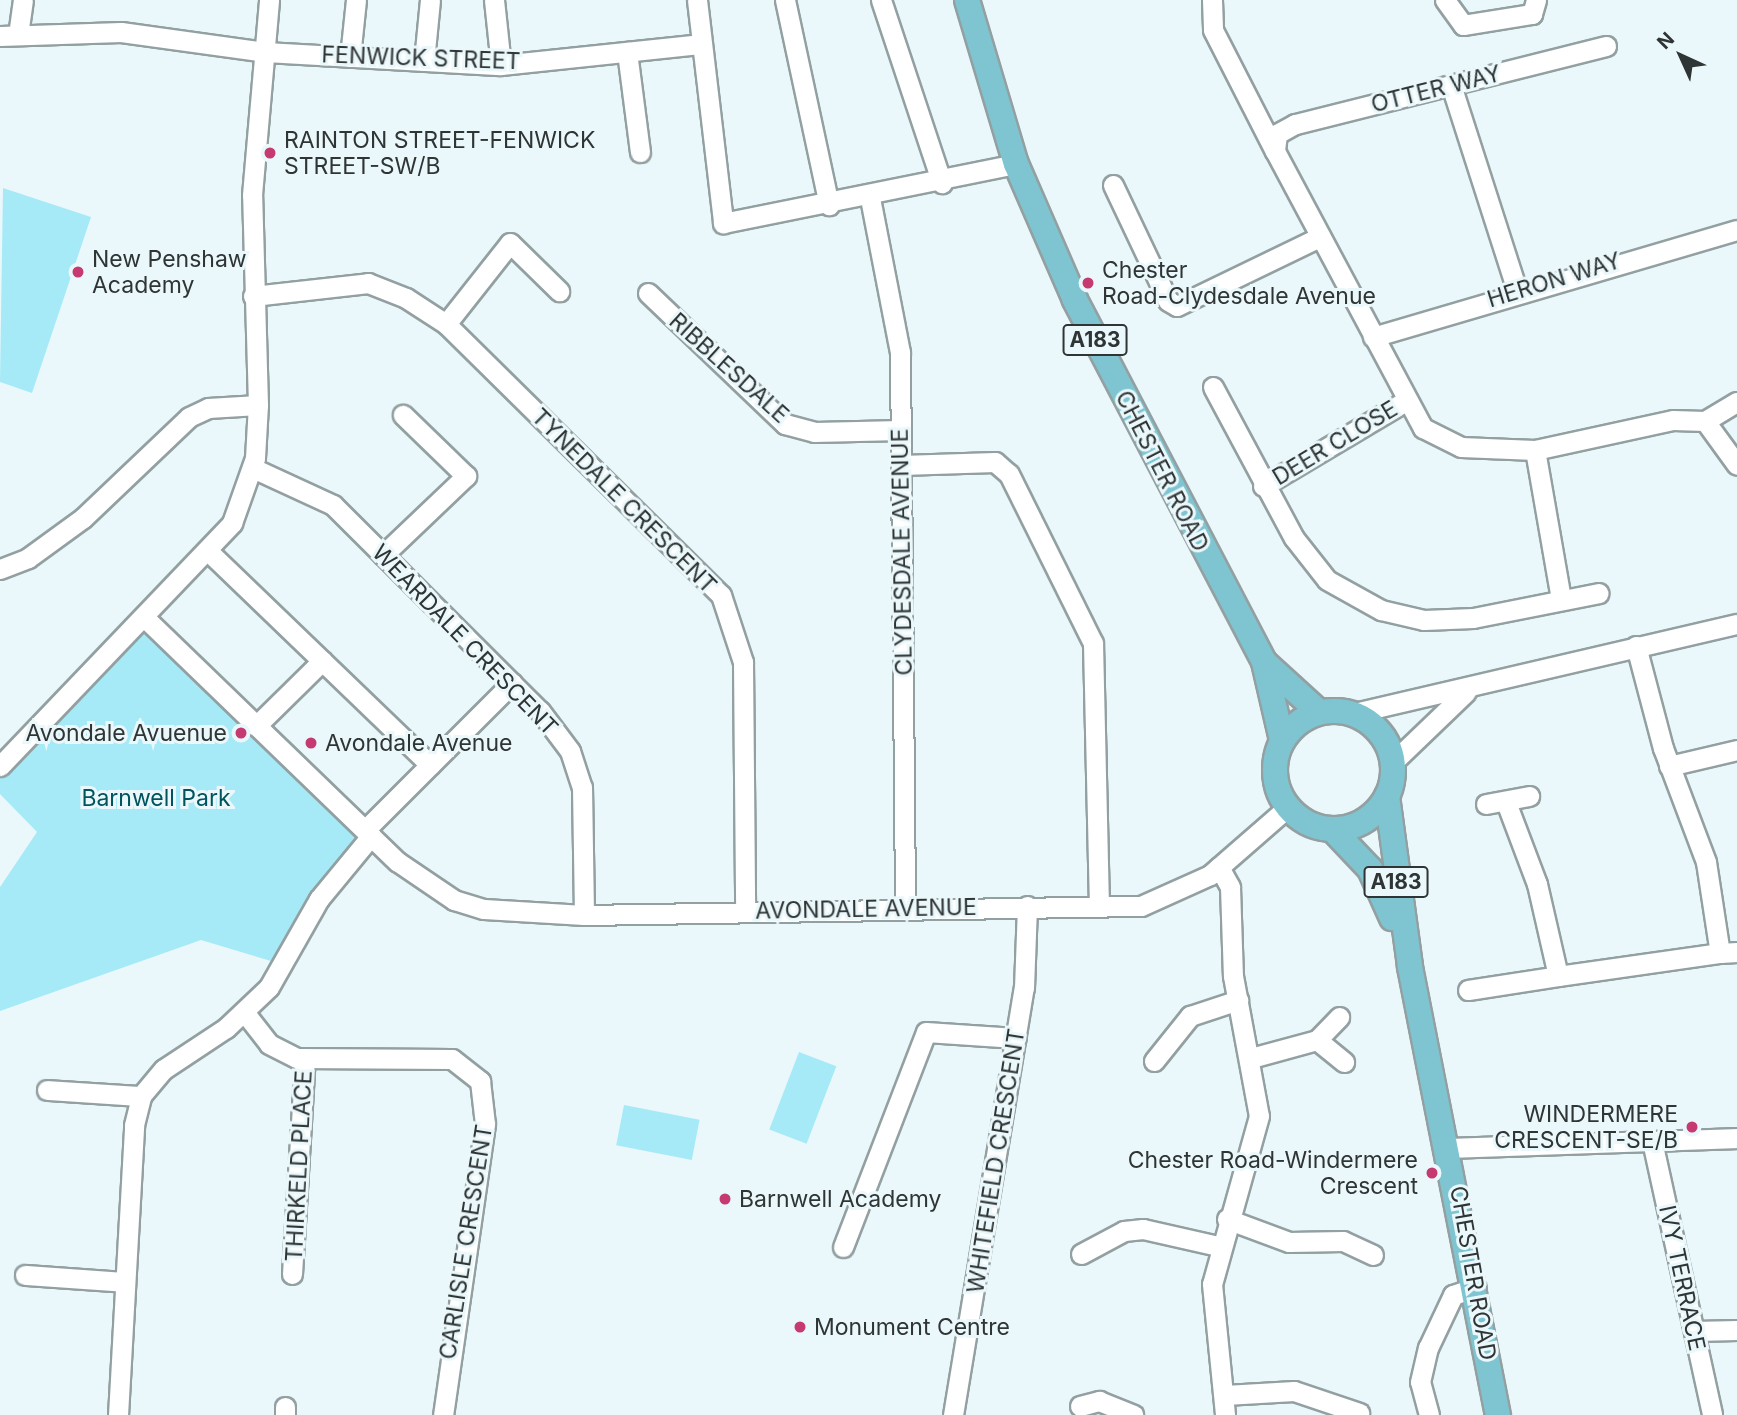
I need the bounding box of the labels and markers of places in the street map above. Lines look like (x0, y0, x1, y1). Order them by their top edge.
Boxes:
place label: RAINTON STREET-FENWICK STREET-SW/B (284, 126, 595, 180)
marker: RAINTON STREET-FENWICK STREET-SW/B (262, 145, 278, 161)
place label: New Penshaw Academy (92, 245, 247, 299)
place label: Chester Road-Clydesdale Avenue (1102, 256, 1376, 310)
marker: New Penshaw Academy (70, 264, 86, 280)
marker: Chester Road-Clydesdale Avenue (1080, 275, 1096, 291)
place label: Avondale Avuenue (26, 719, 227, 747)
marker: Avondale Avuenue (233, 725, 249, 741)
place label: Avondale Avenue (325, 729, 512, 757)
marker: Avondale Avenue (303, 735, 319, 751)
place label: WINDERMERE CRESCENT-SE/B (1494, 1100, 1678, 1154)
marker: WINDERMERE CRESCENT-SE/B (1684, 1119, 1700, 1135)
place label: Chester Road-Windermere Crescent (1128, 1146, 1418, 1200)
marker: Chester Road-Windermere Crescent (1424, 1165, 1440, 1181)
place label: Barnwell Academy (739, 1185, 941, 1213)
marker: Barnwell Academy (717, 1191, 733, 1207)
place label: Monument Centre (814, 1313, 1010, 1341)
marker: Monument Centre (792, 1319, 808, 1335)

